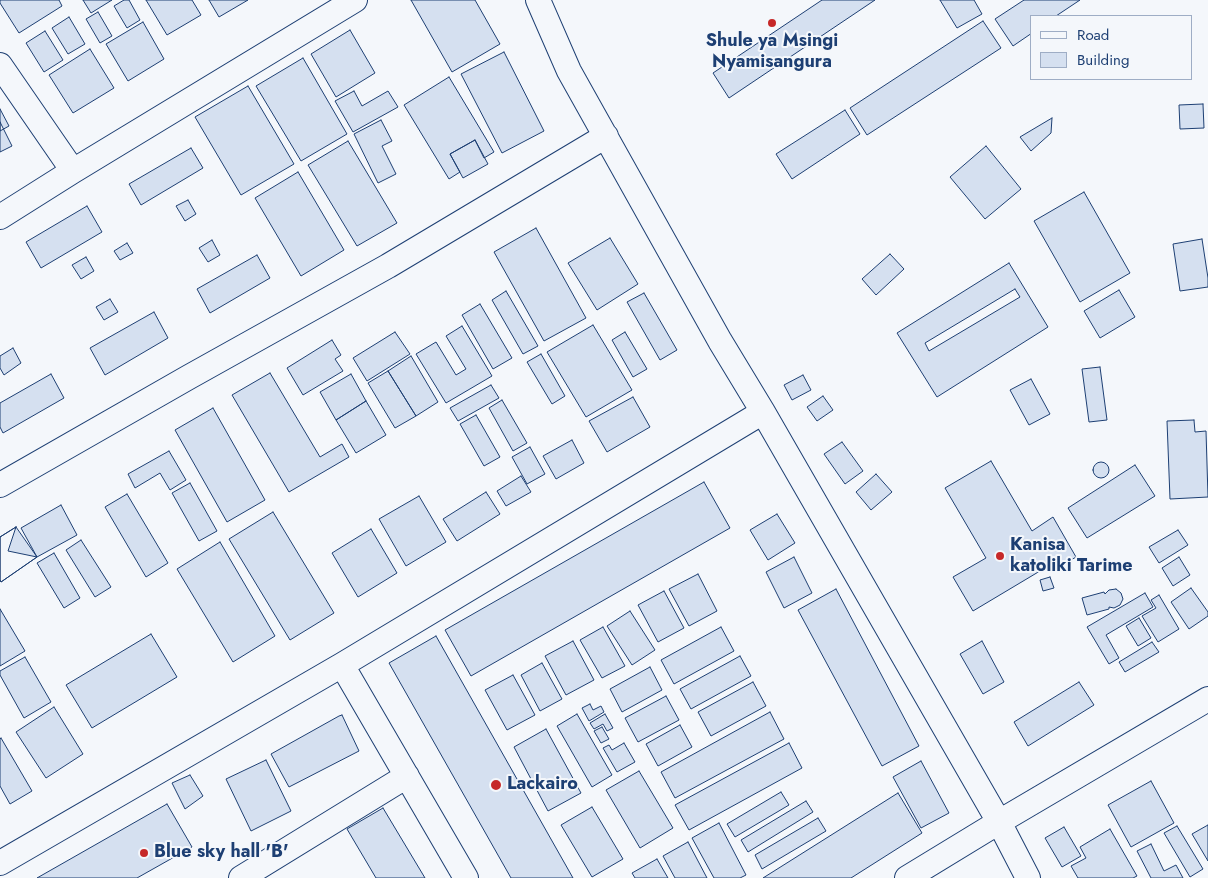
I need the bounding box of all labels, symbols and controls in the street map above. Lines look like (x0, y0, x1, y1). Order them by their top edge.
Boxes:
legend (1030, 15, 1193, 80)
marker: Shule ya Msingi Nyamisangura (766, 17, 778, 29)
text: Road (1077, 24, 1109, 46)
place label: Shule ya Msingi Nyamisangura (706, 31, 838, 74)
text: Building (1077, 49, 1129, 71)
place label: Kanisa katoliki Tarime (1010, 535, 1132, 578)
marker: Kanisa katoliki Tarime (994, 550, 1006, 562)
place label: Lackairo (507, 774, 578, 796)
marker: Lackairo (489, 778, 503, 792)
place label: Blue sky hall 'B' (154, 842, 289, 864)
marker: Blue sky hall 'B' (138, 847, 150, 859)

